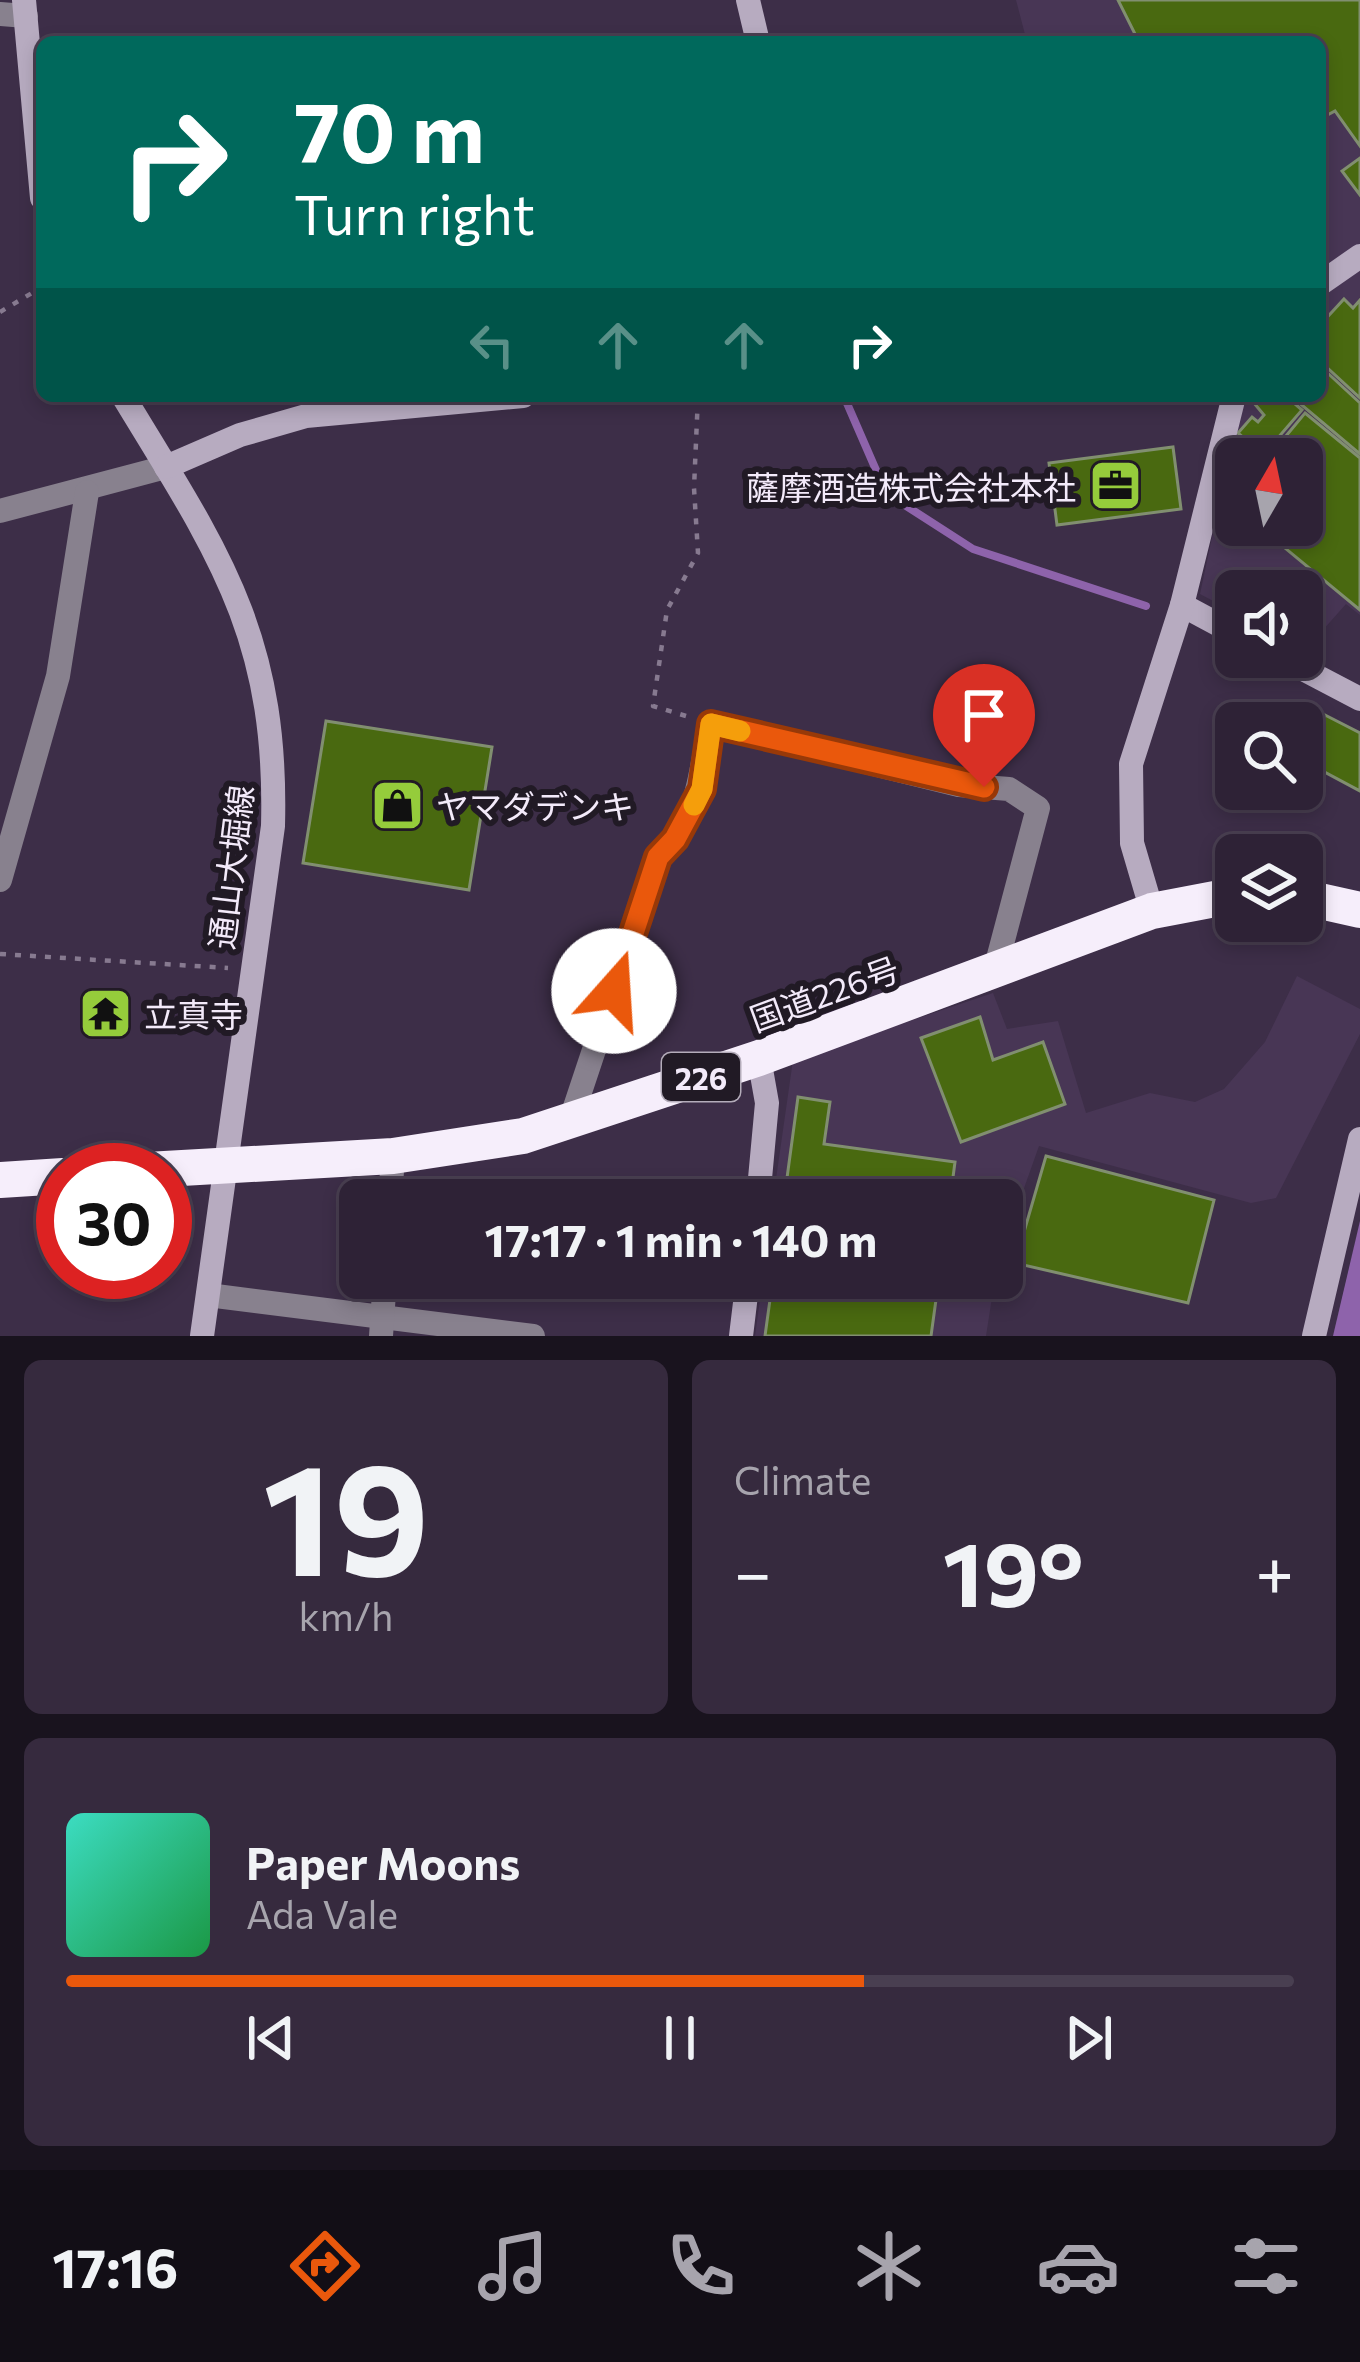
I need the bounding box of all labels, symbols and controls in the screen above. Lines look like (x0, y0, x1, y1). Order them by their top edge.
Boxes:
text: 70 m (294, 78, 485, 180)
icon: right (96, 84, 252, 240)
text: Turn right (294, 180, 535, 246)
icon: left (459, 312, 525, 378)
icon: ahead (585, 312, 651, 378)
icon: ahead (711, 312, 777, 378)
icon: right (837, 312, 903, 378)
north arrow (1215, 438, 1323, 546)
map controls (1215, 438, 1323, 942)
office icon: 薩摩酒造株式会社本社 (1087, 458, 1143, 514)
place label: 薩摩酒造株式会社本社 (746, 466, 1076, 507)
button: sound (1215, 570, 1323, 678)
pin (933, 664, 1035, 787)
icon: arrive (951, 682, 1017, 748)
button: search (1215, 702, 1323, 810)
shop icon: ヤマダデンキ (369, 777, 425, 833)
street label: 通山大堀線 (200, 783, 260, 951)
place label: ヤマダデンキ (436, 785, 634, 826)
button: layers (1215, 834, 1323, 942)
position arrow (551, 928, 677, 1054)
street label: 国道226号 (744, 947, 904, 1039)
temple icon: 立真寺 (77, 985, 133, 1041)
place label: 立真寺 (144, 993, 243, 1034)
road number: 226 (662, 1053, 740, 1101)
speed limit sign: 30 (36, 1143, 192, 1299)
text: 17:17 · 1 min · 140 m (485, 1211, 877, 1266)
text: 19 (263, 1417, 429, 1608)
text: Climate (734, 1455, 871, 1503)
text: 19° (943, 1515, 1084, 1626)
text: − (734, 1530, 772, 1611)
text: + (1255, 1530, 1294, 1611)
text: km/h (299, 1591, 393, 1639)
text: Paper Moons (246, 1834, 520, 1889)
text: Ada Vale (246, 1889, 398, 1937)
icon: previous (238, 2005, 304, 2071)
icon: pause (647, 2005, 713, 2071)
icon: next (1056, 2005, 1122, 2071)
icon: directions (283, 2224, 367, 2308)
icon: music (471, 2224, 555, 2308)
icon: phone (659, 2224, 743, 2308)
icon: climate (847, 2224, 931, 2308)
icon: car (1036, 2224, 1120, 2308)
icon: filters (1224, 2224, 1308, 2308)
text: 17:16 (52, 2233, 178, 2299)

